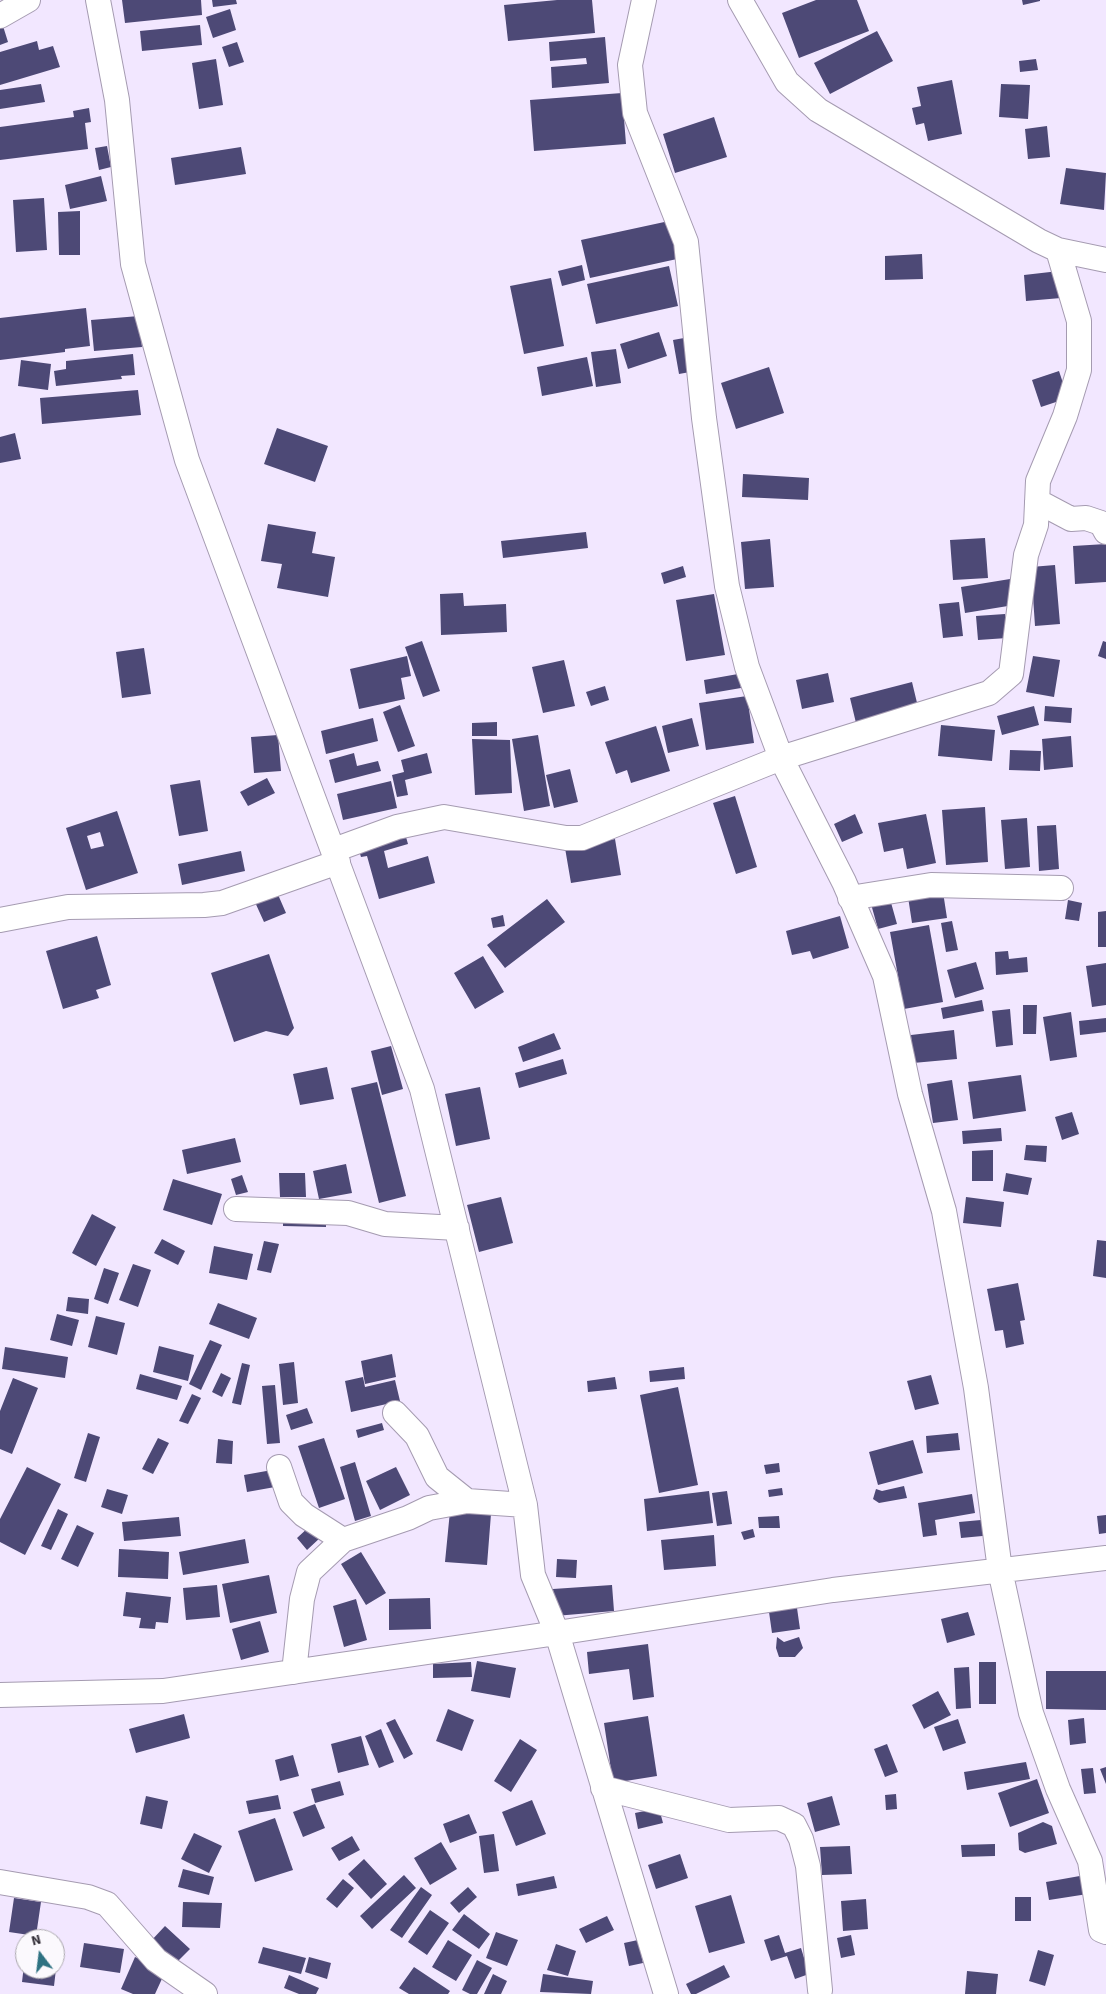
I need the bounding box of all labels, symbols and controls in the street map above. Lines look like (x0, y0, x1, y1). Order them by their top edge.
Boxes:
north arrow (15, 1929, 65, 1979)
text: N (29, 1930, 43, 1951)

